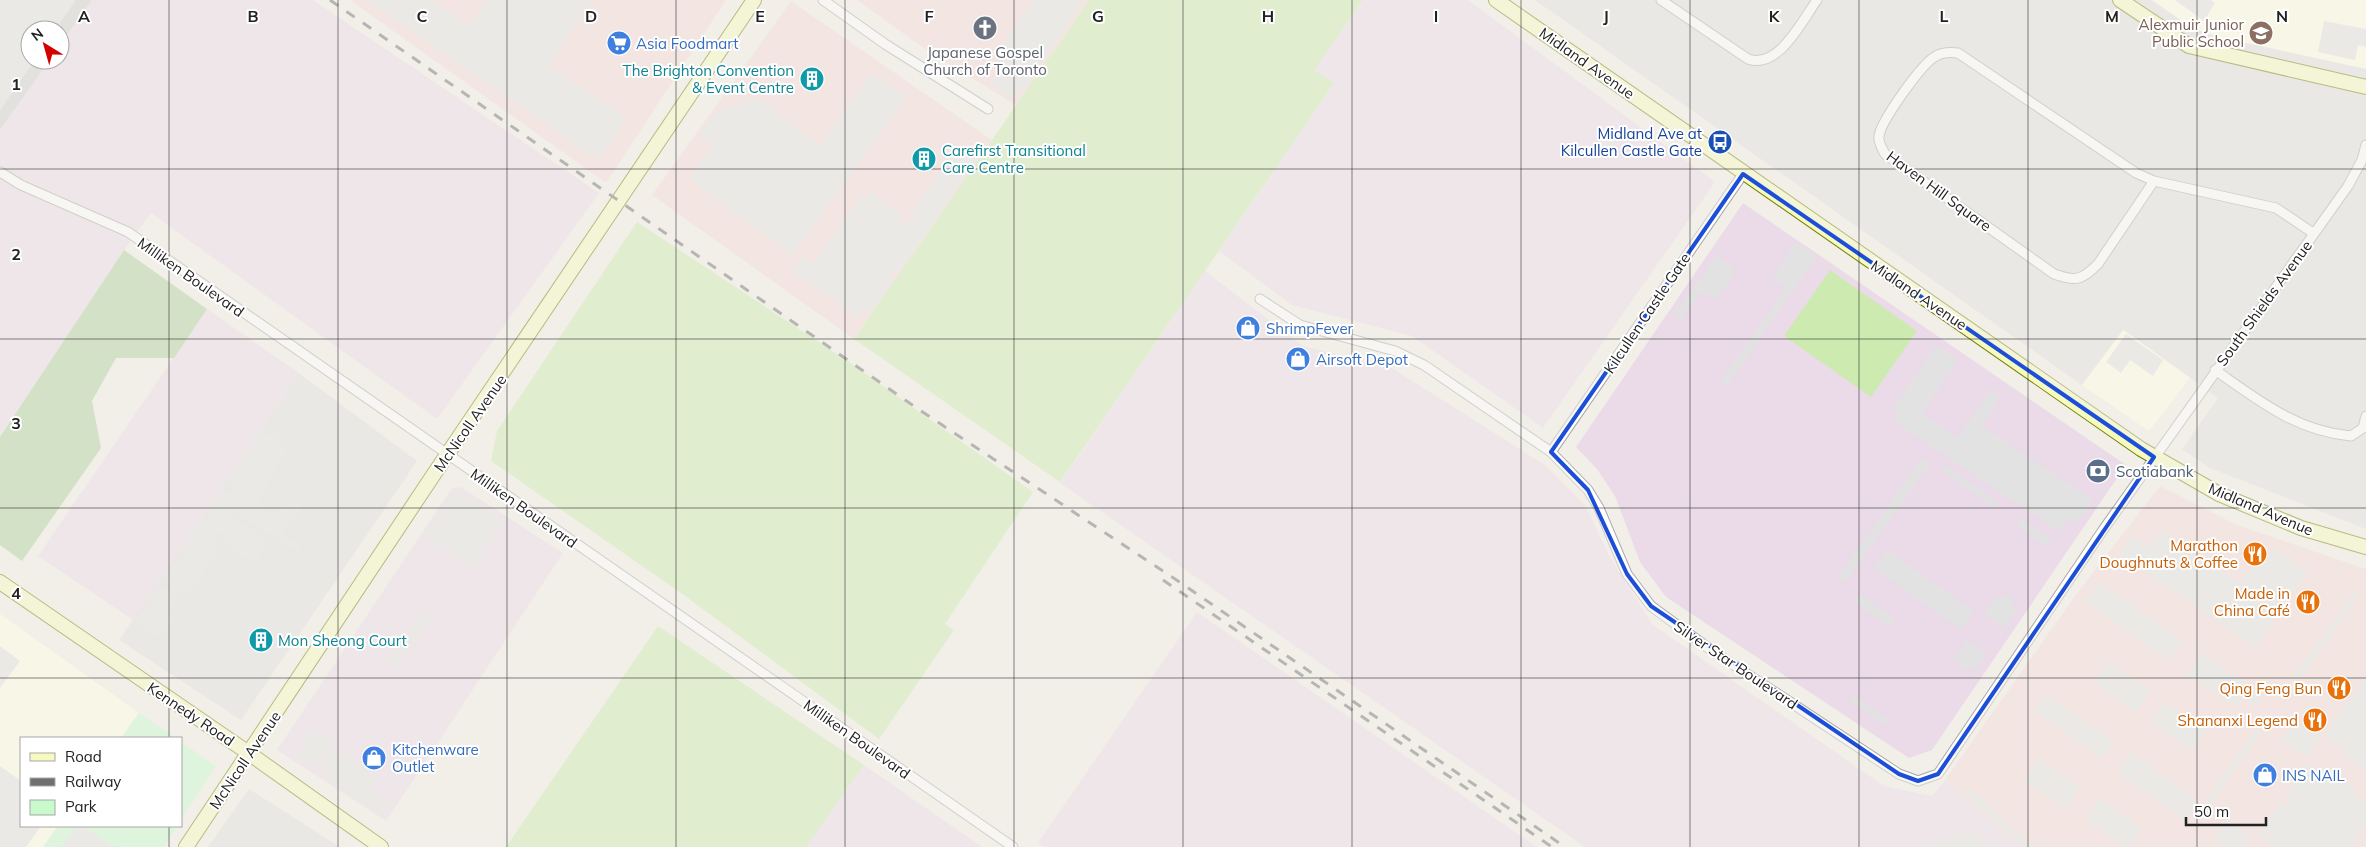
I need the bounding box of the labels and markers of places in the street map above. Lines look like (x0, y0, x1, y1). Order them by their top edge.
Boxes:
church icon: Japanese Gospel Church of Toronto (972, 15, 998, 41)
place label: Alexmuir Junior Public School (2139, 15, 2245, 51)
school or university icon: Alexmuir Junior Public School (2248, 20, 2274, 46)
supermarket icon: Asia Foodmart (606, 30, 632, 56)
place label: Asia Foodmart (636, 34, 738, 53)
place label: Japanese Gospel Church of Toronto (923, 43, 1047, 79)
place label: The Brighton Convention & Event Centre (623, 61, 794, 97)
building icon: The Brighton Convention & Event Centre (799, 66, 825, 92)
place label: Midland Ave at Kilcullen Castle Gate (1561, 124, 1702, 160)
bus stop icon: Midland Ave at Kilcullen Castle Gate (1707, 129, 1733, 155)
place label: Carefirst Transitional Care Centre (942, 141, 1086, 177)
building icon: Carefirst Transitional Care Centre (911, 146, 937, 172)
shop icon: ShrimpFever (1235, 315, 1261, 341)
place label: ShrimpFever (1266, 319, 1354, 338)
shop icon: Airsoft Depot (1285, 346, 1311, 372)
place label: Airsoft Depot (1316, 350, 1408, 369)
bank icon: Scotiabank (2085, 458, 2111, 484)
place label: Scotiabank (2116, 462, 2194, 481)
place label: Marathon Doughnuts & Coffee (2099, 536, 2238, 572)
restaurant icon: Marathon Doughnuts & Coffee (2242, 541, 2268, 567)
place label: Made in China Café (2214, 584, 2290, 620)
restaurant icon: Made in China Café (2295, 589, 2321, 615)
building icon: Mon Sheong Court (248, 627, 274, 653)
place label: Mon Sheong Court (278, 631, 407, 650)
restaurant icon: Qing Feng Bun (2326, 675, 2352, 701)
place label: Qing Feng Bun (2219, 679, 2322, 698)
restaurant icon: Shananxi Legend (2302, 707, 2328, 733)
place label: Shananxi Legend (2178, 711, 2298, 730)
place label: Kitchenware Outlet (392, 740, 479, 776)
shop icon: Kitchenware Outlet (361, 745, 387, 771)
shop icon: INS NAIL (2252, 762, 2278, 788)
place label: INS NAIL (2282, 766, 2345, 785)

